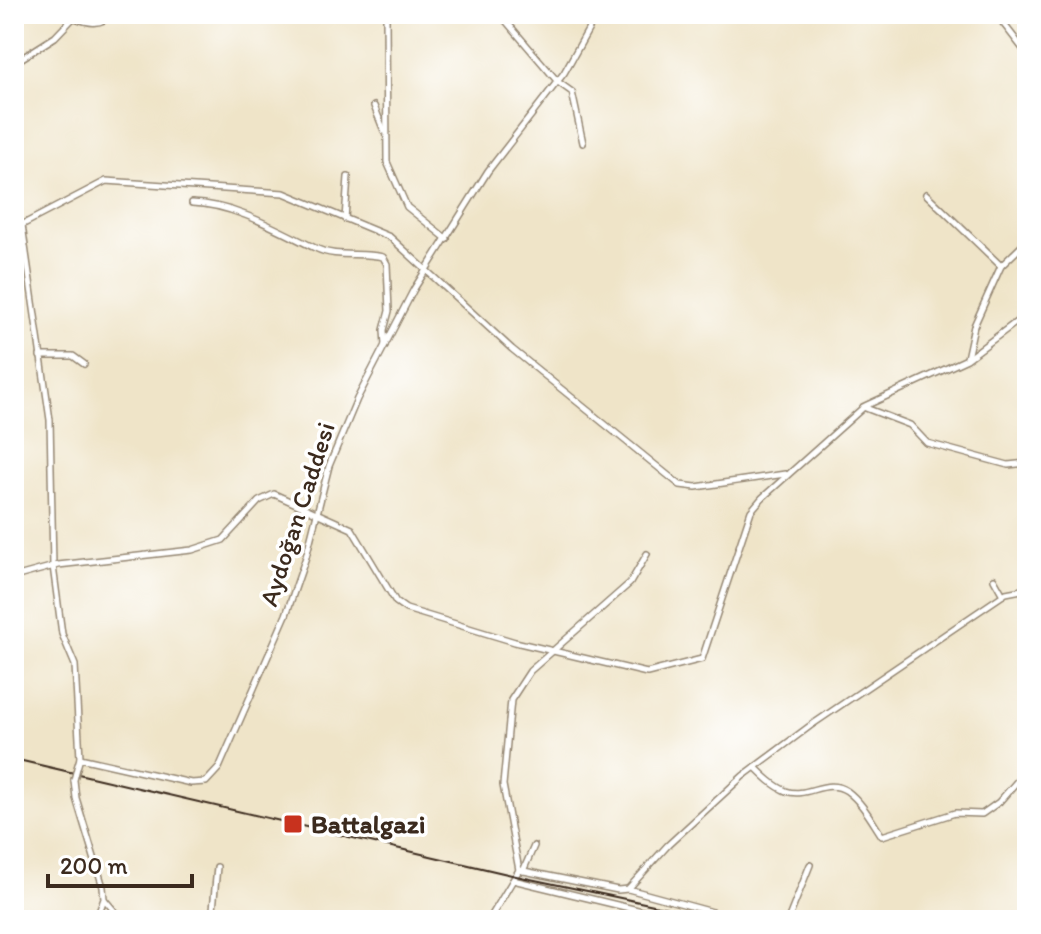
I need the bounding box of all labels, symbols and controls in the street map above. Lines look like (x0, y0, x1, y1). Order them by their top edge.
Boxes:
street label: Aydoğan Caddesi (252, 418, 342, 610)
place label: Battalgazi (311, 808, 425, 840)
marker: Battalgazi (282, 813, 304, 835)
scale bar (48, 838, 192, 888)
text: 200 m (60, 851, 128, 880)

